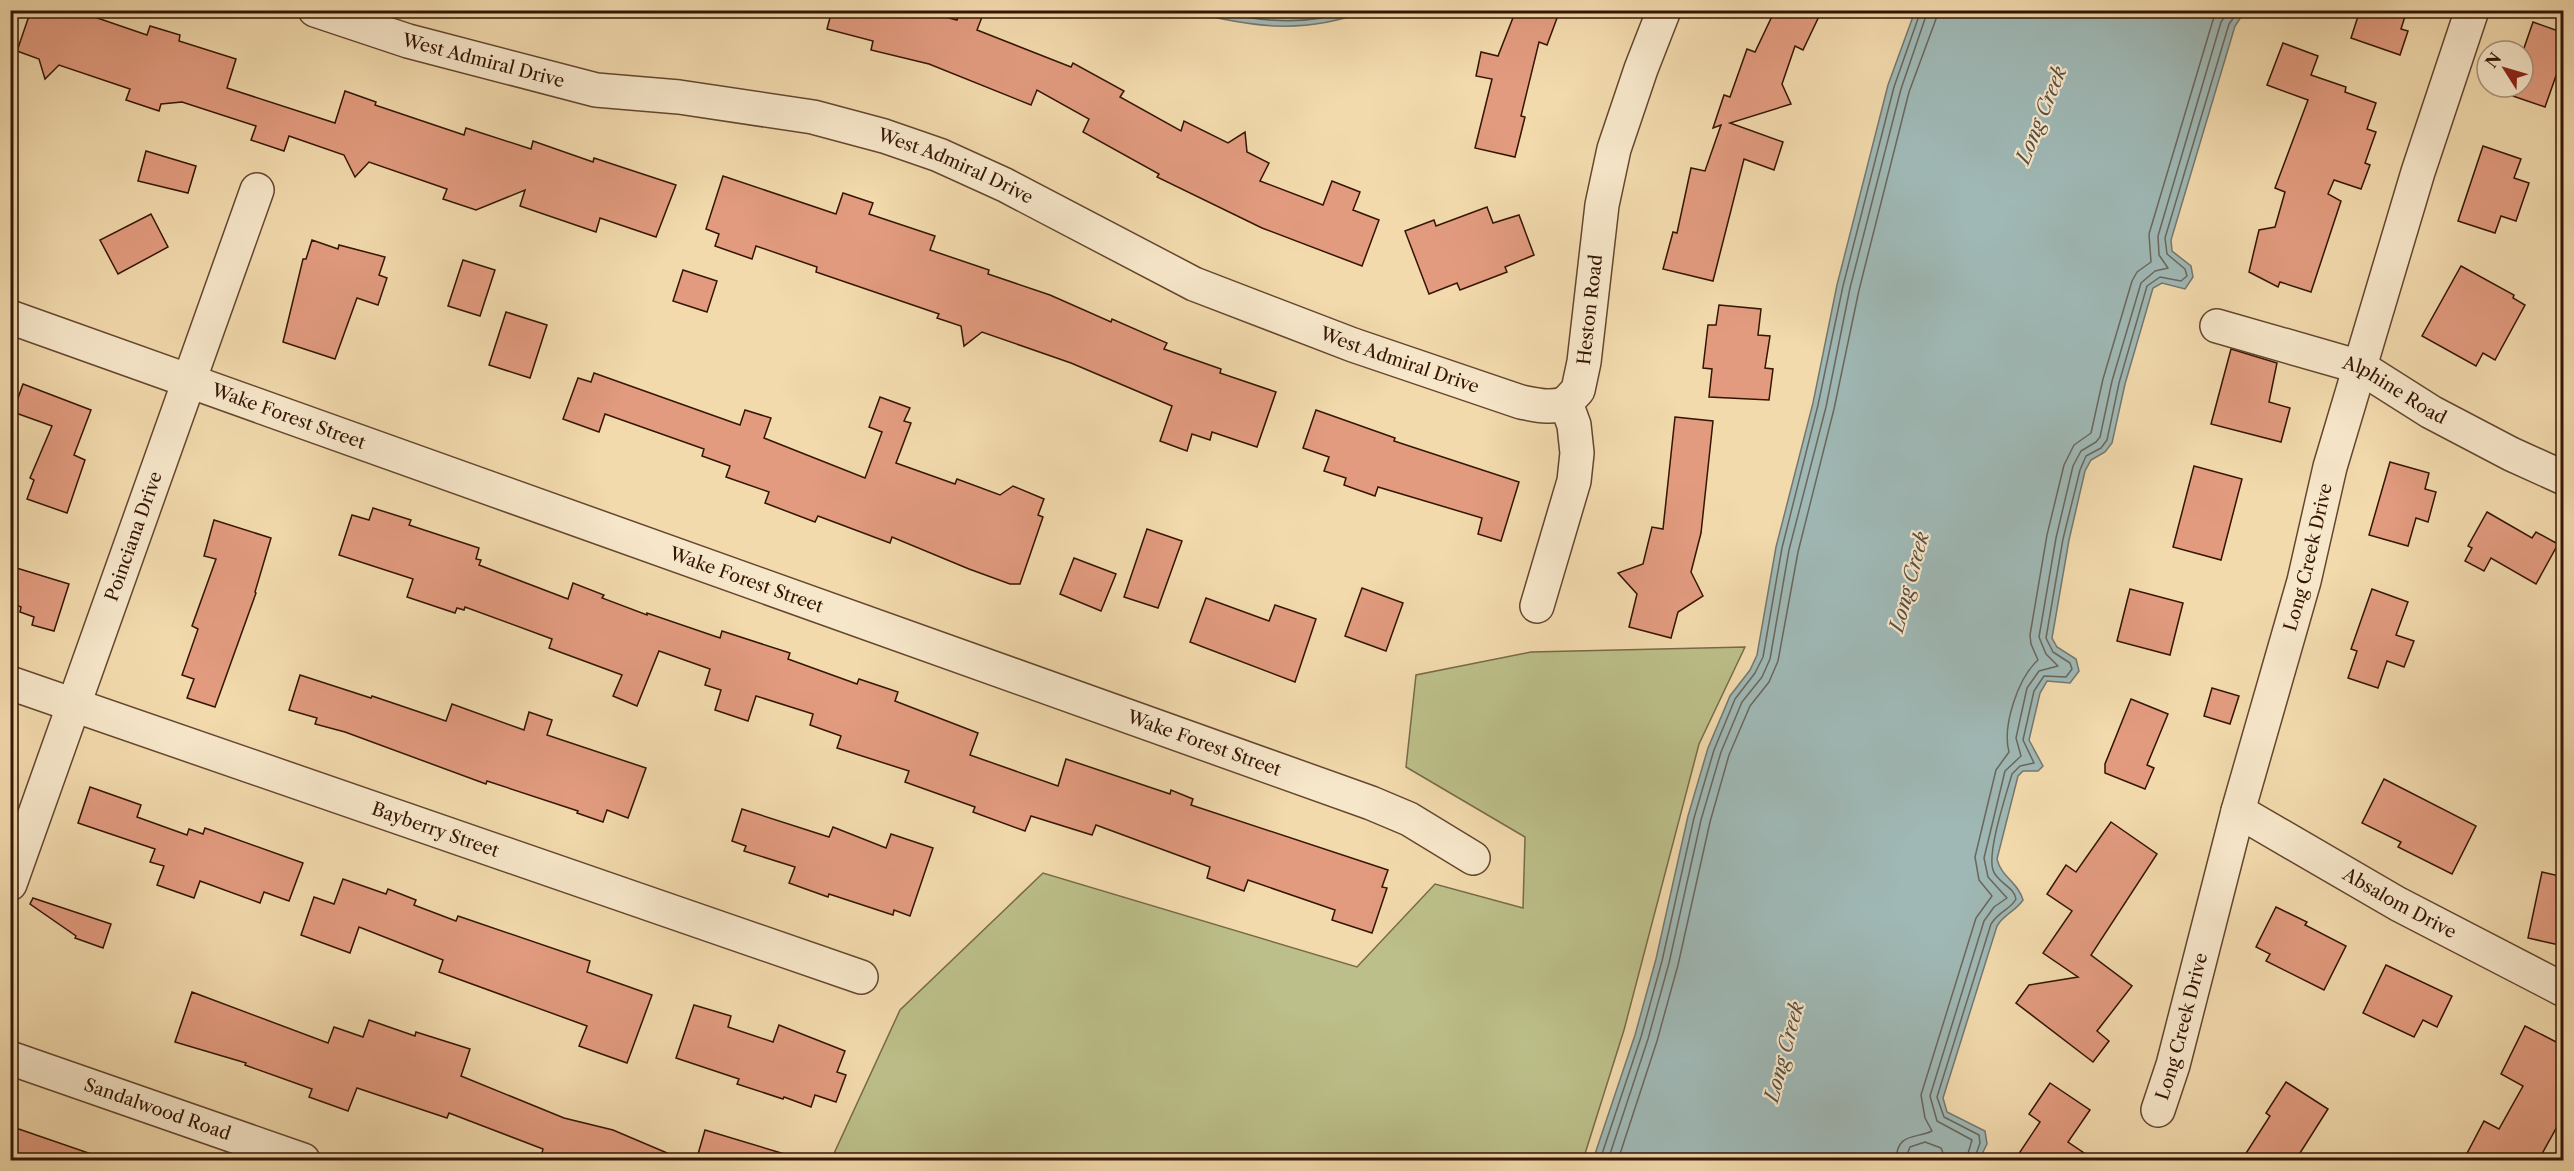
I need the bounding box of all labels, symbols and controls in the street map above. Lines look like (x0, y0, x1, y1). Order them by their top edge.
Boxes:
street label: West Admiral Drive (399, 29, 567, 92)
north arrow (2475, 39, 2535, 99)
text: N (2481, 48, 2505, 72)
water label: Long Creek (2010, 62, 2072, 169)
street label: West Admiral Drive (874, 123, 1037, 209)
street label: Heston Road (1573, 253, 1607, 366)
street label: West Admiral Drive (1316, 322, 1482, 398)
street label: Alphine Road (2339, 351, 2450, 429)
street label: Wake Forest Street (208, 379, 369, 454)
street label: Poinciana Drive (101, 469, 167, 604)
street label: Long Creek Drive (2279, 481, 2337, 634)
water label: Long Creek (1884, 528, 1934, 637)
street label: Wake Forest Street (666, 542, 827, 618)
street label: Wake Forest Street (1123, 706, 1285, 781)
street label: Bayberry Street (369, 798, 502, 862)
street label: Absalom Drive (2338, 863, 2460, 943)
street label: Long Creek Drive (2151, 951, 2212, 1103)
water label: Long Creek (1759, 998, 1809, 1107)
street label: Sandalwood Road (81, 1074, 234, 1145)

